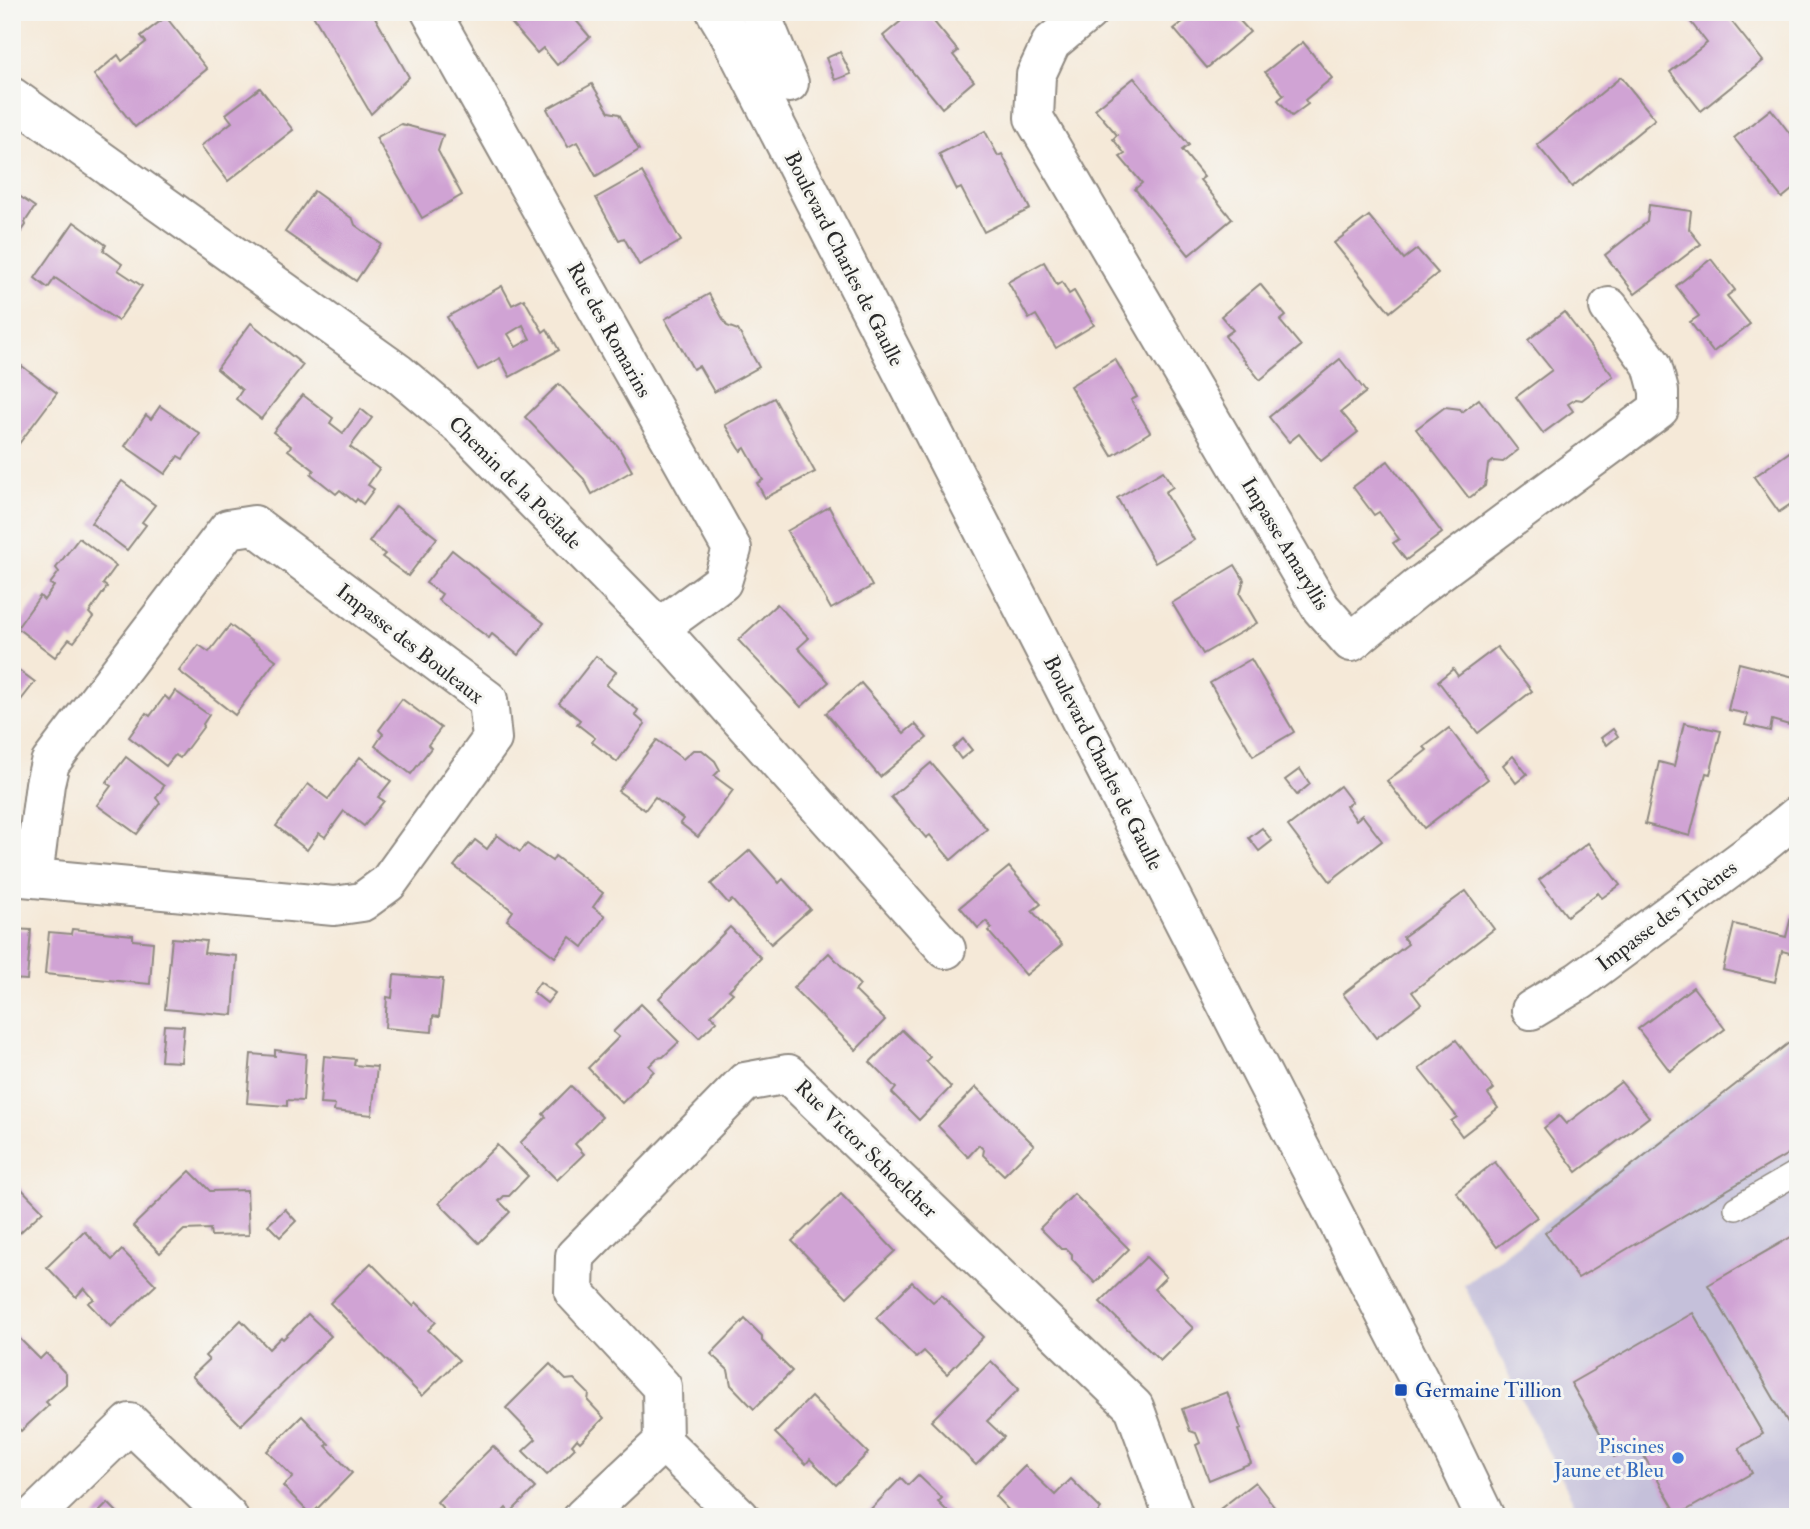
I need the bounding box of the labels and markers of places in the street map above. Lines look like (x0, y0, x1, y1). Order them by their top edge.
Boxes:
place label: Germaine Tillion (1415, 1377, 1562, 1404)
marker: Germaine Tillion (1393, 1382, 1409, 1398)
place label: Piscines Jaune et Bleu (1553, 1433, 1664, 1484)
marker: Piscines Jaune et Bleu (1670, 1450, 1686, 1466)

